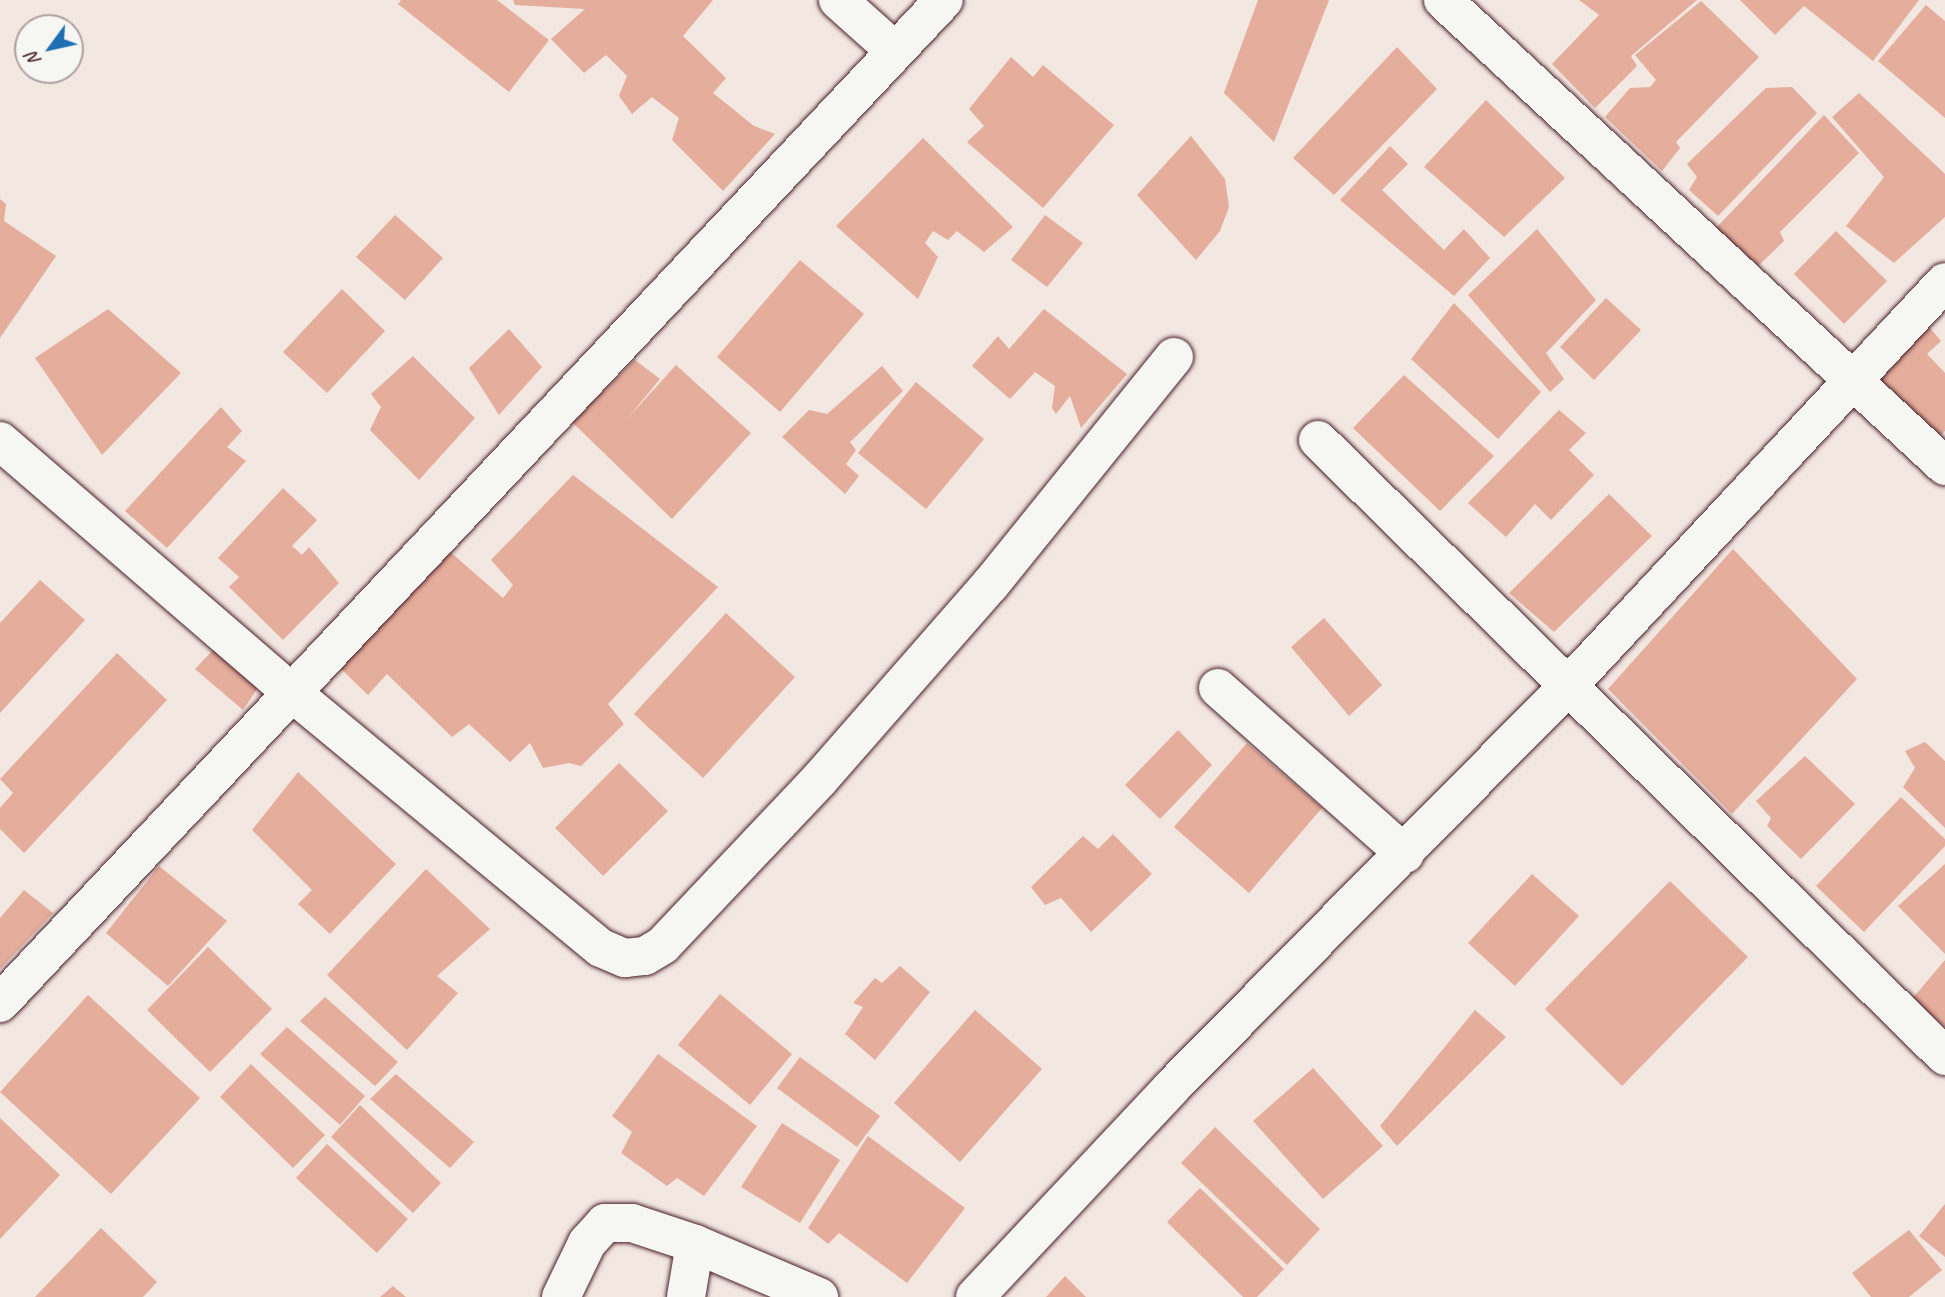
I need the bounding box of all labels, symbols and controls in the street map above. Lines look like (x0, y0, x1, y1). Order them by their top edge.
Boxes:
north arrow (14, 14, 84, 84)
text: N (20, 48, 46, 71)

